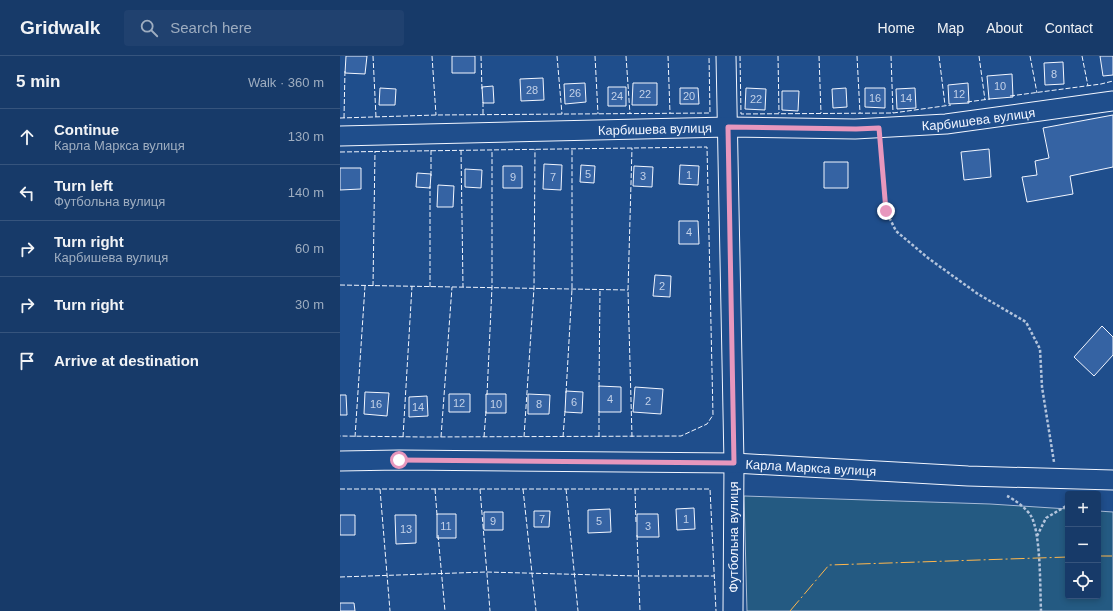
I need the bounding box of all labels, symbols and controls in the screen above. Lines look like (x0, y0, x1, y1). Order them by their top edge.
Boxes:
search box (124, 10, 404, 46)
text: Gridwalk (20, 17, 100, 38)
icon: search (138, 17, 160, 39)
text: Search here (170, 19, 252, 36)
text: Home (878, 20, 915, 36)
text: Map (937, 20, 964, 36)
text: About (986, 20, 1023, 36)
text: Contact (1045, 20, 1093, 36)
house number: 8 (1051, 68, 1057, 80)
text: 5 min (16, 72, 60, 91)
text: Walk · 360 m (248, 75, 324, 90)
house number: 10 (994, 80, 1006, 92)
house number: 28 (526, 84, 538, 96)
house number: 26 (569, 87, 581, 99)
house number: 22 (639, 88, 651, 100)
house number: 12 (953, 88, 965, 100)
house number: 24 (611, 90, 623, 102)
house number: 20 (683, 90, 695, 102)
house number: 16 (869, 92, 881, 104)
house number: 14 (900, 92, 912, 104)
house number: 22 (750, 93, 762, 105)
street label: Карбишева вулиця (921, 104, 1036, 133)
street label: Карбишева вулиця (598, 120, 712, 138)
text: Continue (54, 121, 119, 138)
icon: ahead (16, 126, 38, 148)
text: 130 m (288, 129, 324, 144)
text: Карла Маркса вулиця (54, 138, 185, 153)
house number: 5 (585, 168, 591, 180)
house number: 1 (686, 169, 692, 181)
house number: 3 (640, 170, 646, 182)
house number: 9 (510, 171, 516, 183)
house number: 7 (550, 171, 556, 183)
text: Turn left (54, 177, 113, 194)
icon: left (16, 182, 38, 204)
text: 140 m (288, 185, 324, 200)
text: Футбольна вулиця (54, 194, 165, 209)
route end (877, 202, 895, 220)
house number: 4 (686, 226, 692, 238)
text: Turn right (54, 233, 124, 250)
icon: right (16, 238, 38, 260)
text: 60 m (295, 241, 324, 256)
text: Карбишева вулиця (54, 250, 168, 265)
house number: 2 (659, 280, 665, 292)
icon: right (16, 294, 38, 316)
text: Turn right (54, 296, 124, 313)
text: 30 m (295, 297, 324, 312)
icon: arrive (16, 350, 38, 372)
text: Arrive at destination (54, 352, 199, 369)
house number: 4 (607, 393, 613, 405)
house number: 2 (645, 395, 651, 407)
house number: 6 (571, 396, 577, 408)
house number: 12 (453, 397, 465, 409)
house number: 16 (370, 398, 382, 410)
house number: 10 (490, 398, 502, 410)
house number: 8 (536, 398, 542, 410)
house number: 14 (412, 401, 424, 413)
route start (390, 451, 408, 469)
street label: Карла Маркса вулиця (745, 456, 877, 478)
street label: Футбольна вулиця (726, 481, 741, 593)
map controls (1065, 491, 1101, 599)
button: + (1065, 491, 1101, 527)
house number: 7 (539, 513, 545, 525)
house number: 1 (683, 513, 689, 525)
house number: 9 (490, 515, 496, 527)
house number: 5 (596, 515, 602, 527)
house number: 11 (440, 520, 452, 532)
house number: 3 (645, 520, 651, 532)
house number: 13 (400, 523, 412, 535)
button: − (1065, 527, 1101, 563)
button: locate (1065, 563, 1101, 599)

